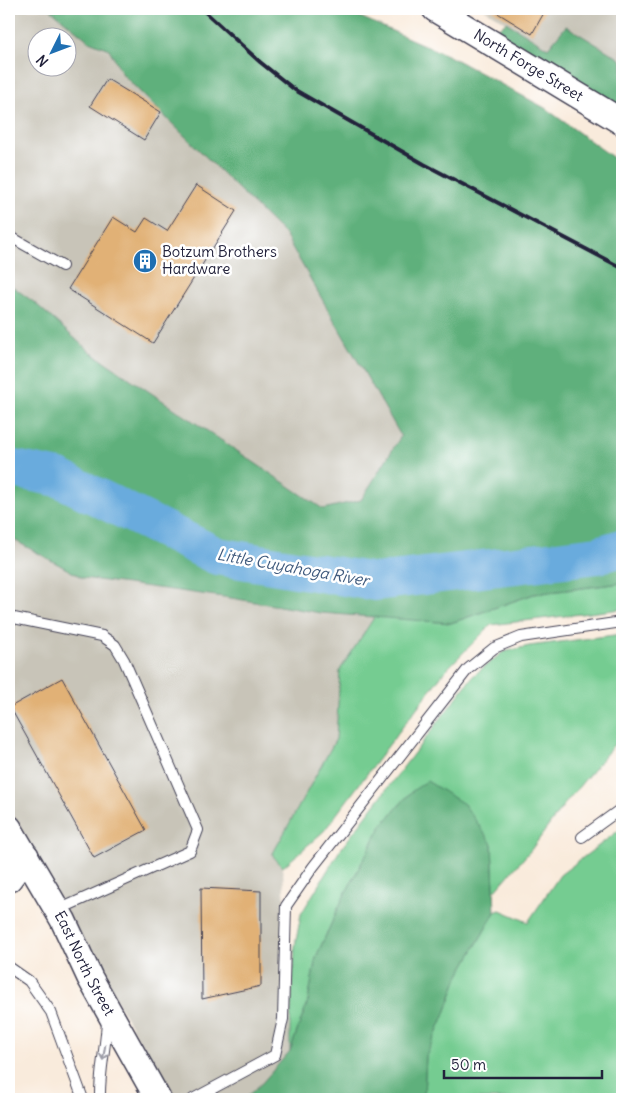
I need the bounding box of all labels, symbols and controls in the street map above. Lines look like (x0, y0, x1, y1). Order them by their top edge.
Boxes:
street label: North Forge Street (470, 25, 587, 105)
north arrow (28, 28, 78, 78)
text: N (32, 51, 52, 70)
place label: Botzum Brothers Hardware (162, 242, 277, 278)
building icon: Botzum Brothers Hardware (132, 248, 158, 274)
water label: Little Cuyahoga River (216, 544, 373, 591)
street label: East North Street (51, 907, 119, 1019)
one-way arrow (99, 1045, 109, 1061)
scale bar (444, 1048, 601, 1080)
text: 50 m (451, 1055, 486, 1074)

